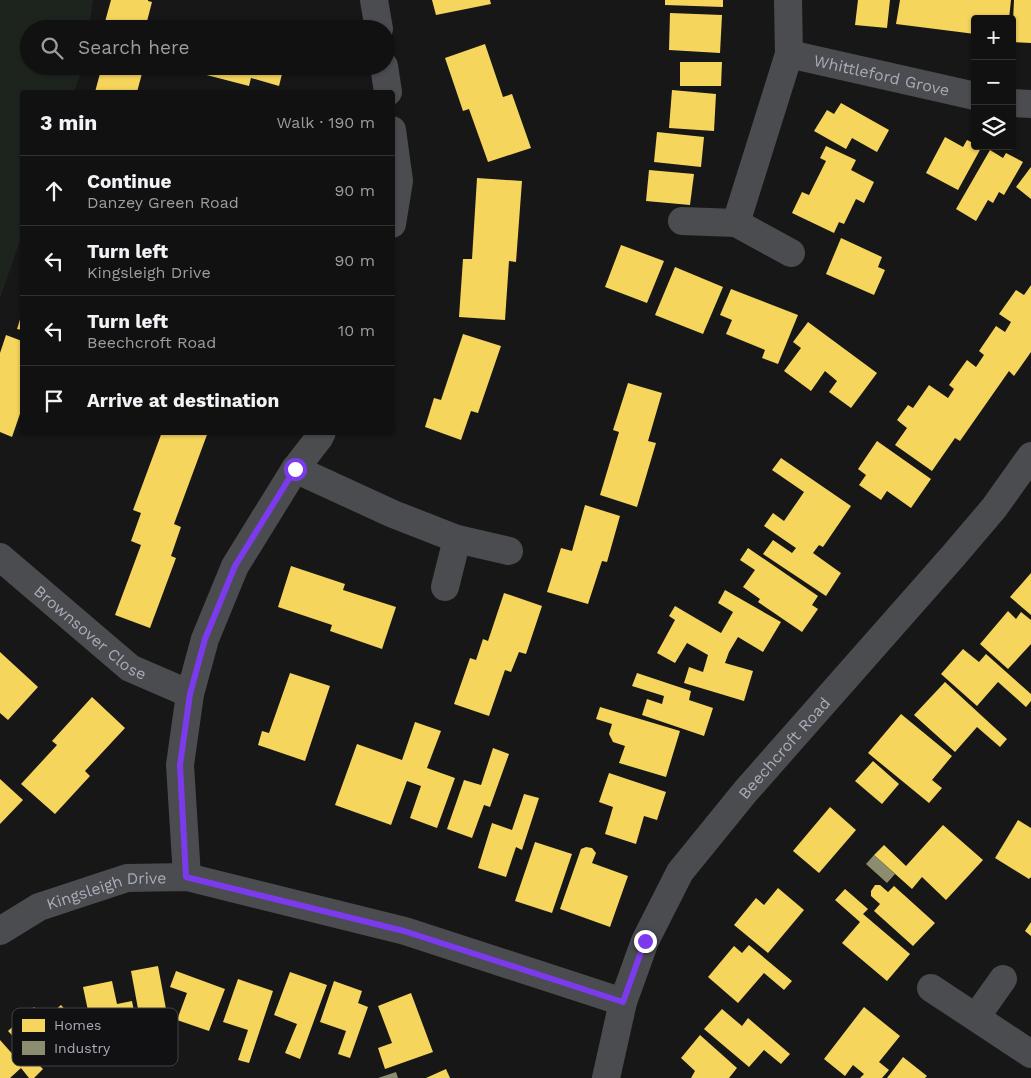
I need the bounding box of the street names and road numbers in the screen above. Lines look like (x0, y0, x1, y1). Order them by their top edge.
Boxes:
street label: Whittleford Grove (812, 51, 951, 100)
street label: Brownsover Close (30, 581, 149, 684)
street label: Beechcroft Road (734, 693, 834, 803)
street label: Kingsleigh Drive (44, 868, 167, 914)

